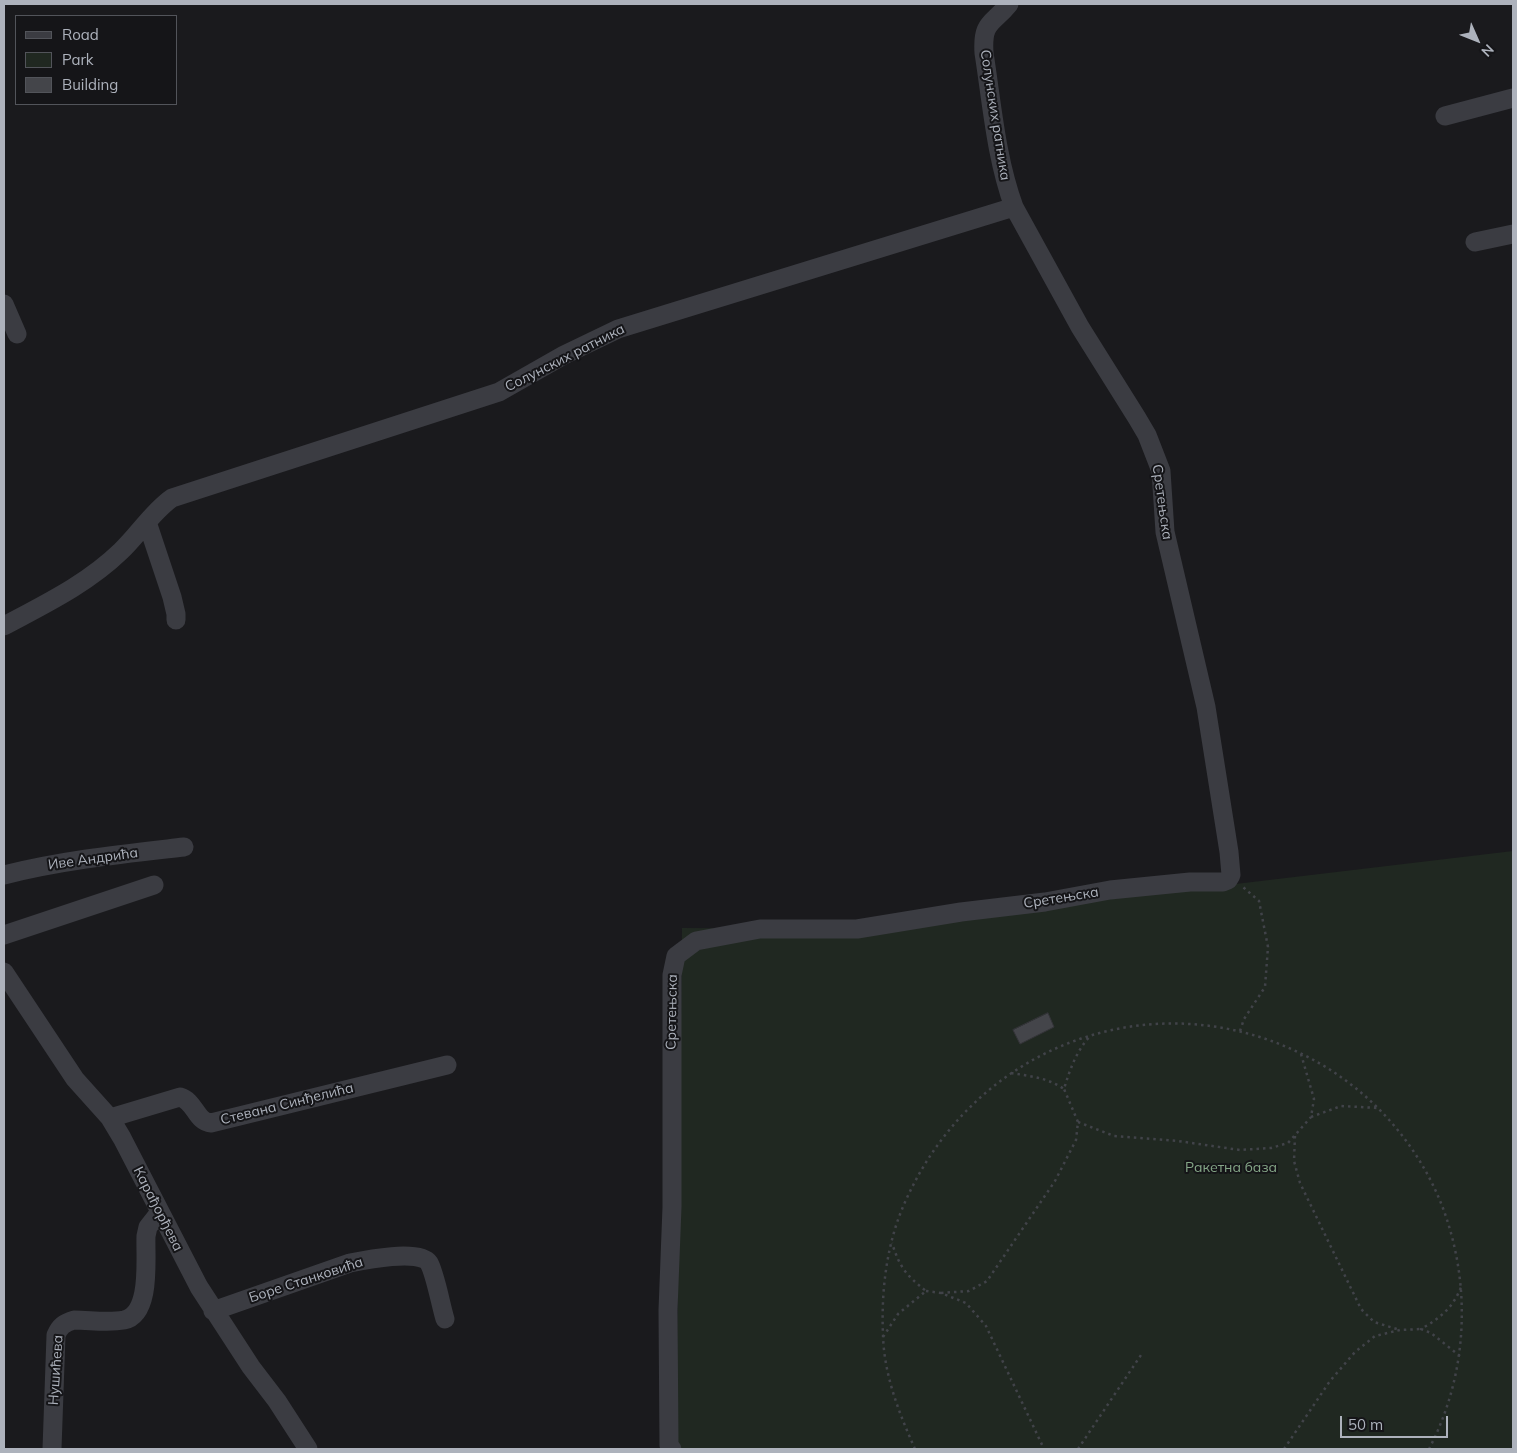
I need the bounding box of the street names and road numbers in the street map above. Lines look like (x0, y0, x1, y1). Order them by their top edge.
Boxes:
street label: Солунских ратника (976, 48, 1014, 182)
street label: Солунских ратника (502, 321, 628, 395)
street label: Сретењска (1148, 463, 1176, 541)
street label: Иве Андрића (47, 844, 139, 874)
street label: Сретењска (1022, 884, 1100, 912)
street label: Сретењска (663, 974, 681, 1050)
street label: Стевана Синђелића (219, 1079, 355, 1129)
street label: Карађорђева (130, 1164, 186, 1254)
street label: Боре Станковића (247, 1254, 365, 1306)
street label: Нушићева (45, 1334, 67, 1406)

